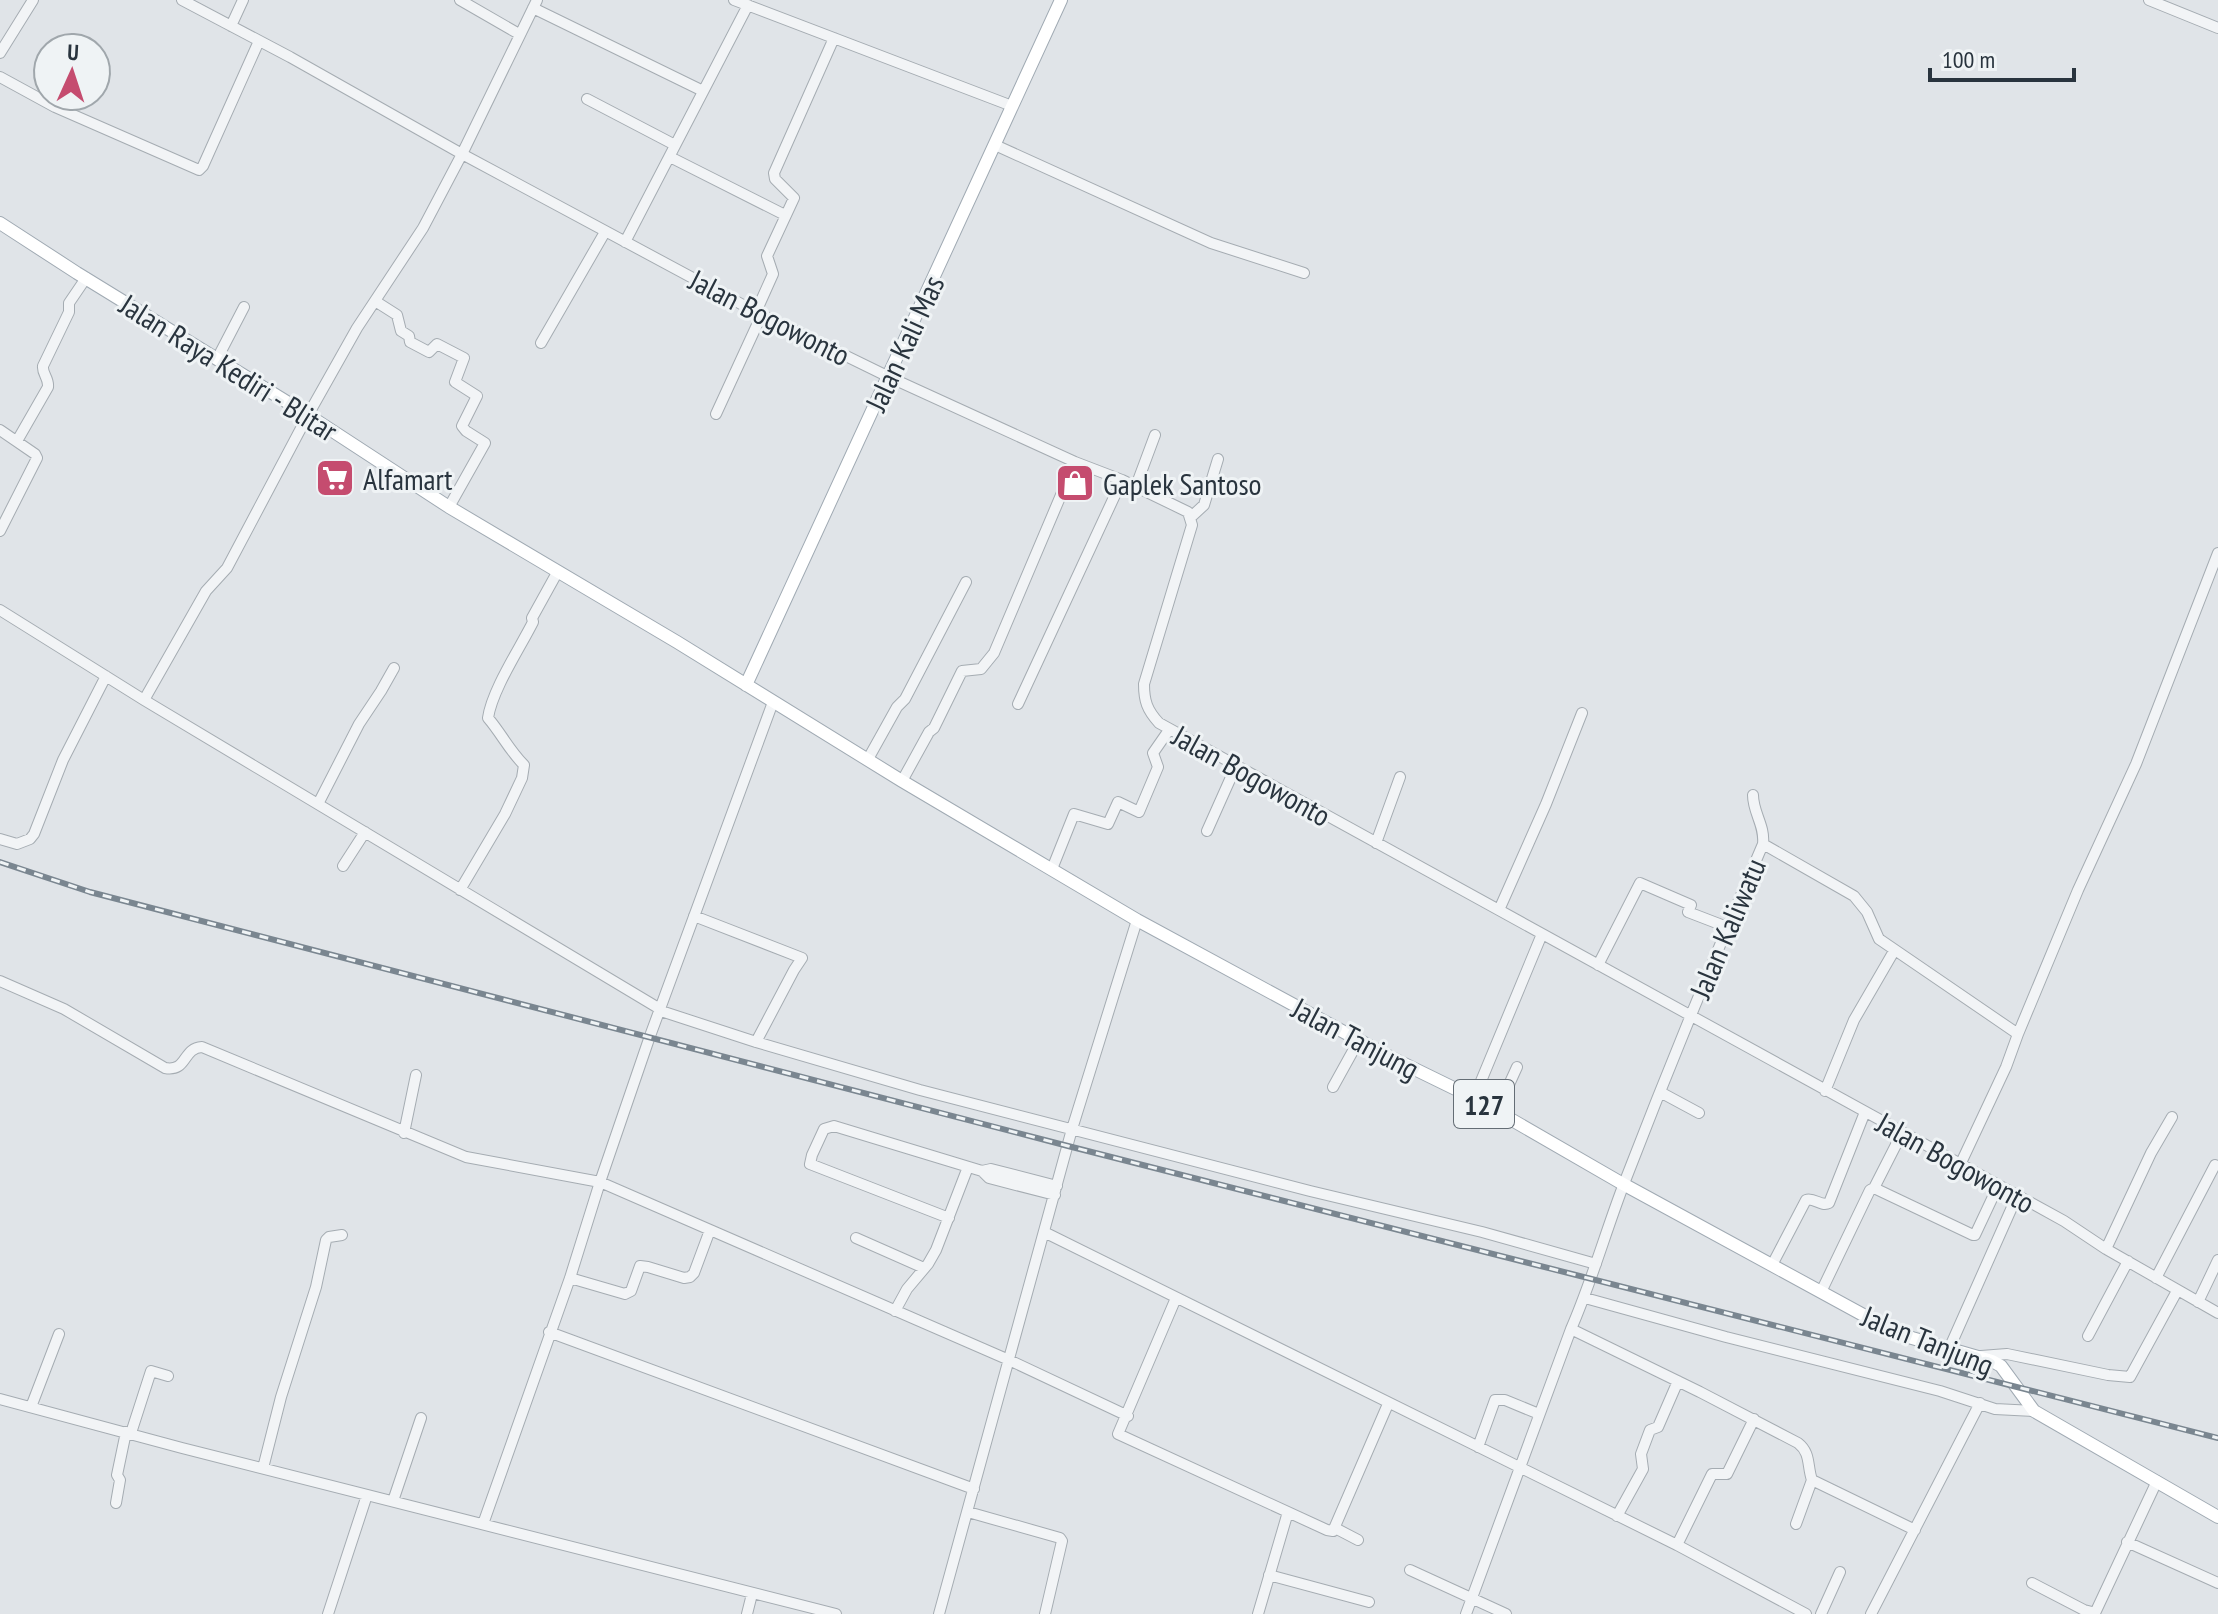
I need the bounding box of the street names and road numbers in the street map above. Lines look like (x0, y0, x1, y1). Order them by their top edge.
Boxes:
street label: Jalan Bogowonto (682, 259, 857, 374)
street label: Jalan Kali Mas (855, 269, 952, 418)
street label: Jalan Raya Kediri - Blitar (112, 284, 346, 450)
street label: Jalan Bogowonto (1165, 715, 1338, 834)
street label: Jalan Kaliwatu (1680, 852, 1774, 1005)
street label: Jalan Tanjung (1285, 988, 1426, 1088)
road number: 127 (1454, 1080, 1514, 1128)
street label: Jalan Bogowonto (1869, 1102, 2042, 1221)
street label: Jalan Tanjung (1856, 1296, 2000, 1384)

